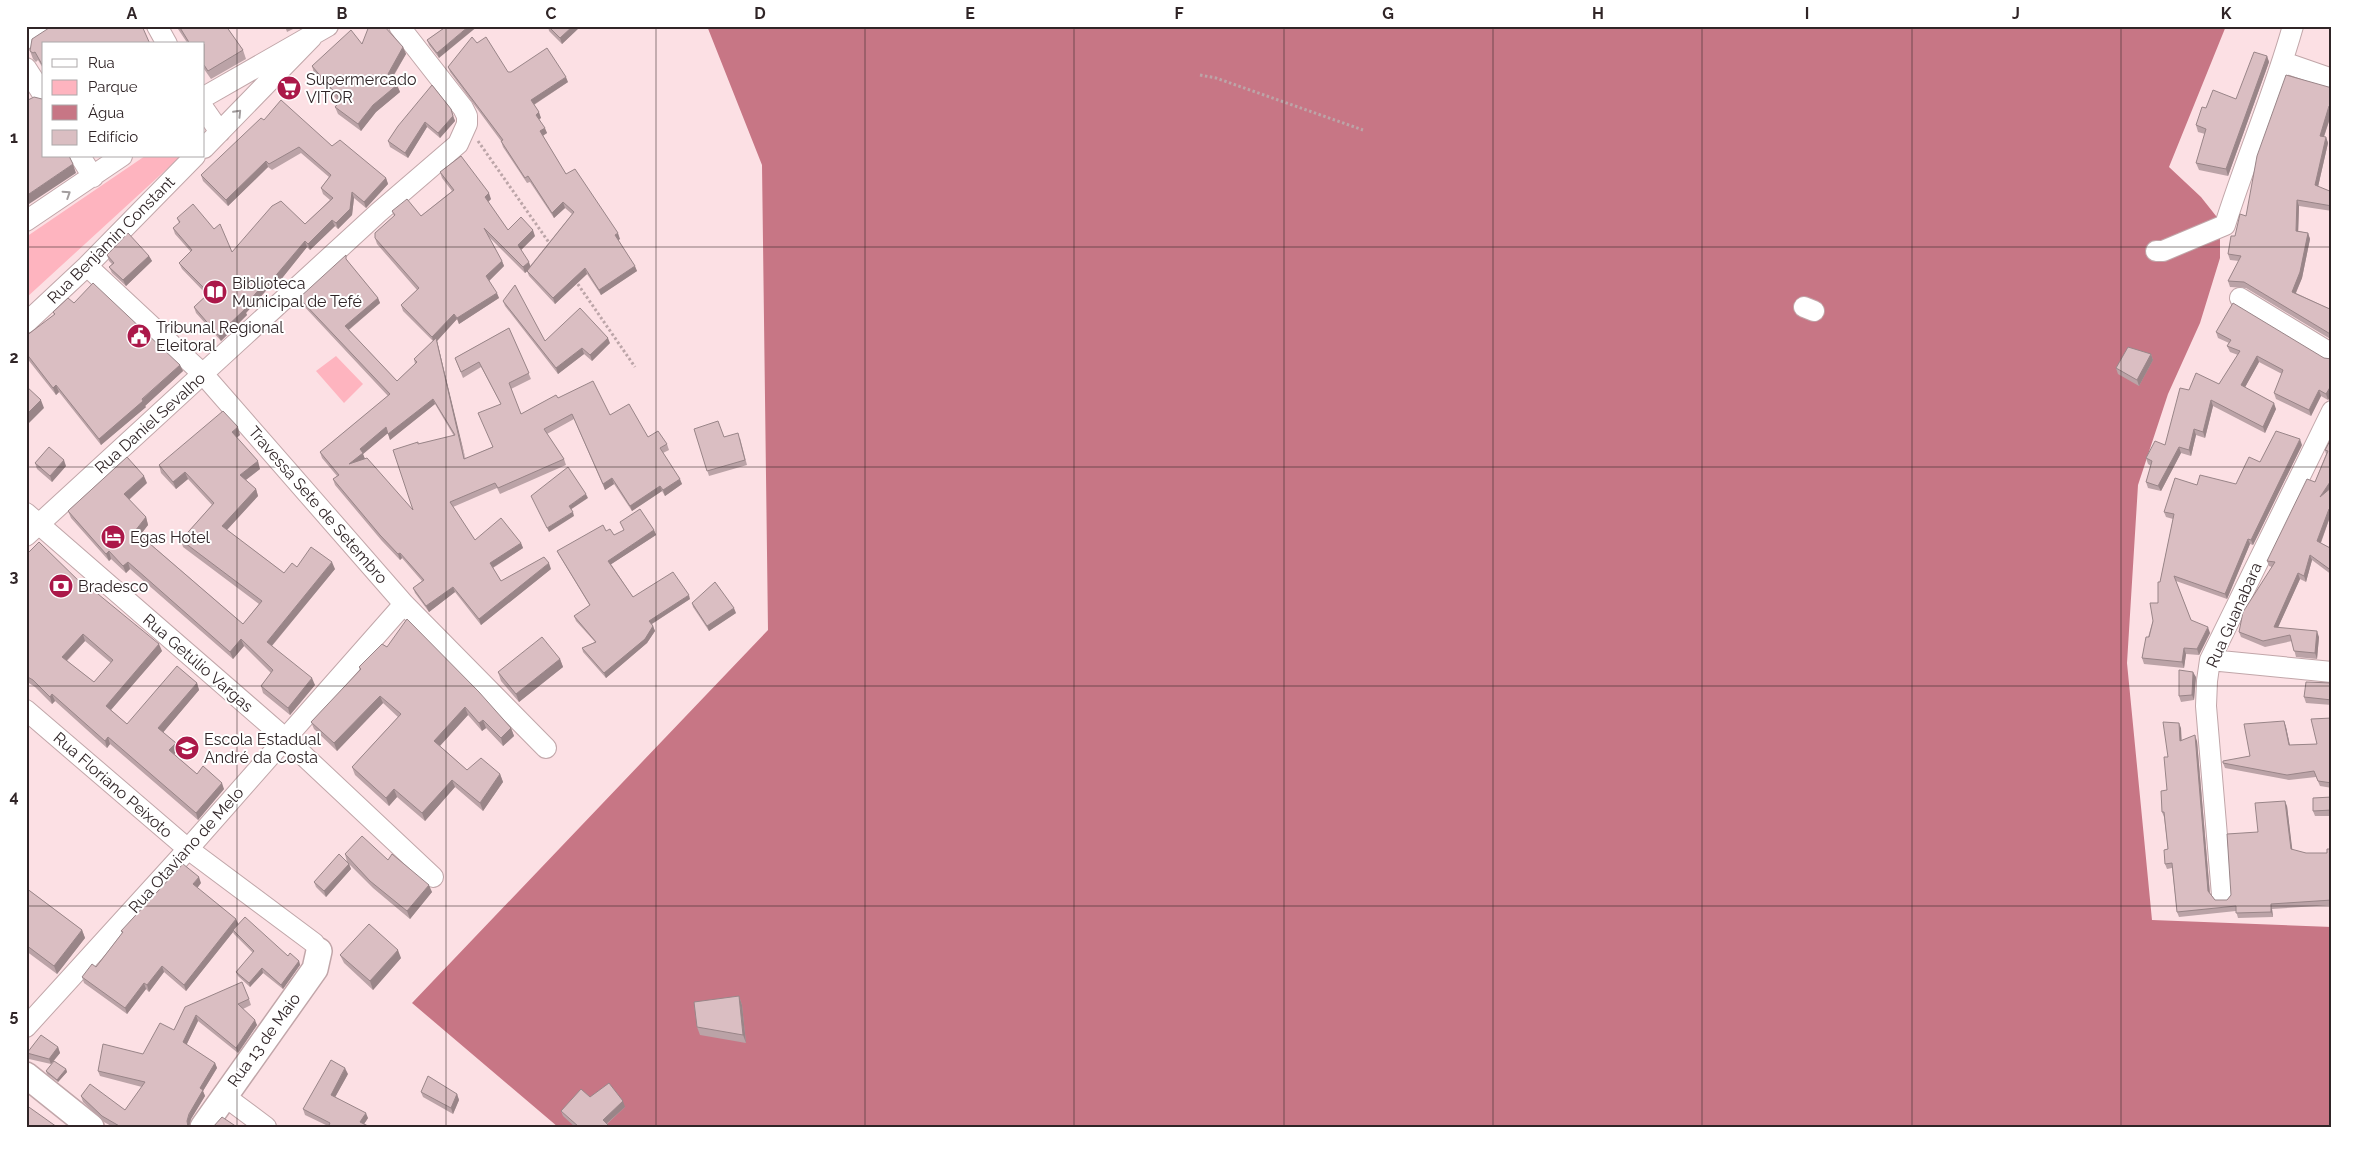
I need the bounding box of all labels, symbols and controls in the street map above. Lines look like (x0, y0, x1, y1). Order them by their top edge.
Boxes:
text: A (127, 4, 138, 23)
text: B (337, 4, 348, 23)
text: C (546, 4, 557, 23)
text: D (754, 4, 766, 23)
text: E (965, 4, 975, 23)
text: F (1174, 4, 1184, 23)
text: G (1382, 4, 1394, 23)
text: H (1592, 4, 1604, 23)
text: I (1805, 4, 1809, 23)
text: J (2012, 4, 2020, 23)
text: K (2221, 4, 2232, 23)
legend (42, 42, 205, 158)
text: Rua (88, 54, 115, 72)
place label: Supermercado VITOR (306, 70, 417, 107)
supermarket icon: Supermercado VITOR (276, 75, 302, 101)
text: Parque (88, 78, 138, 96)
text: Água (88, 104, 124, 122)
one-way arrow (232, 110, 241, 119)
text: 1 (10, 128, 18, 147)
text: Edifício (88, 128, 138, 146)
street label: Rua Benjamin Constant (43, 172, 179, 308)
one-way arrow (61, 191, 71, 200)
place label: Biblioteca Municipal de Tefé (232, 274, 362, 311)
library icon: Biblioteca Municipal de Tefé (202, 279, 228, 305)
place label: Tribunal Regional Eleitoral (156, 318, 284, 355)
public building icon: Tribunal Regional Eleitoral (126, 323, 152, 349)
text: 2 (9, 348, 19, 367)
street label: Rua Daniel Sevalho (91, 368, 209, 478)
street label: Travessa Sete de Setembro (244, 422, 392, 588)
hotel icon: Egas Hotel (100, 524, 126, 550)
place label: Egas Hotel (130, 528, 211, 547)
street label: Rua Guanabara (2202, 559, 2266, 671)
text: 3 (10, 567, 19, 586)
bank icon: Bradesco (48, 573, 74, 599)
place label: Bradesco (78, 577, 148, 596)
street label: Rua Getúlio Vargas (139, 610, 257, 716)
street label: Rua Floriano Peixoto (50, 728, 176, 842)
place label: Escola Estadual André da Costa (204, 730, 322, 767)
school or university icon: Escola Estadual André da Costa (174, 735, 200, 761)
street label: Rua Otaviano de Melo (125, 783, 247, 917)
text: 4 (9, 787, 19, 806)
street label: Rua 13 de Maio (224, 989, 304, 1091)
text: 5 (10, 1006, 19, 1025)

